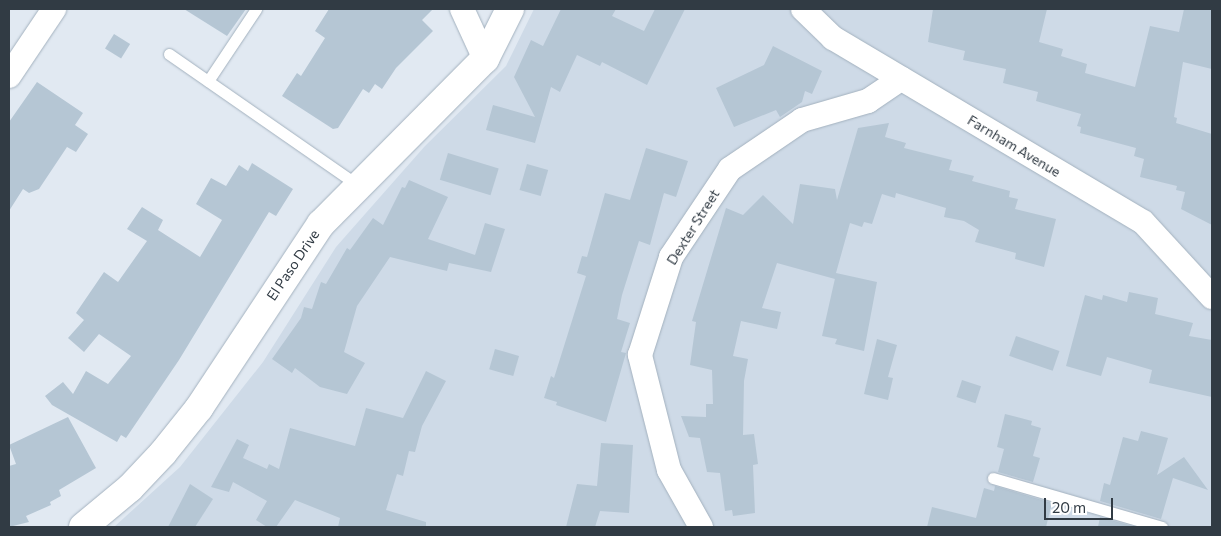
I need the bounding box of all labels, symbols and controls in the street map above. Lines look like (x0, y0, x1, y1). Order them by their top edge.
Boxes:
street label: Farnham Avenue (964, 112, 1064, 180)
street label: Dexter Street (663, 186, 723, 268)
street label: El Paso Drive (263, 226, 323, 304)
scale bar (1046, 488, 1115, 520)
text: 20 m (1052, 498, 1086, 516)

